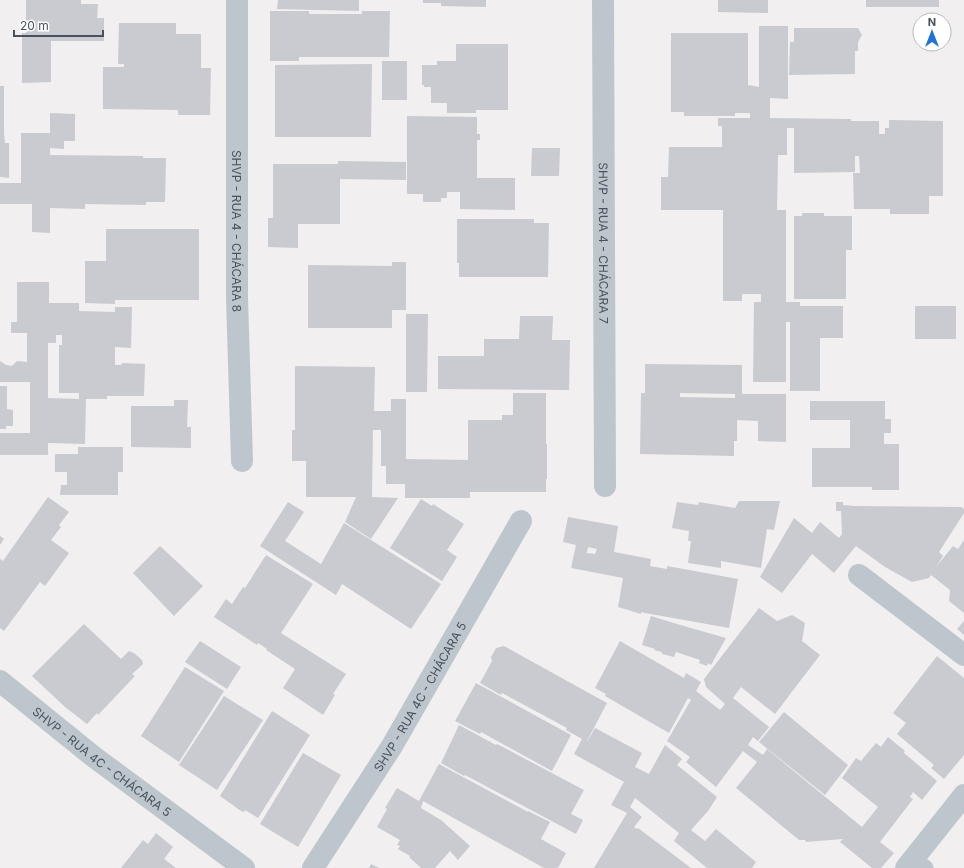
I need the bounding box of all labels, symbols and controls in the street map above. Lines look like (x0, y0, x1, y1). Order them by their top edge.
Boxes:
scale bar (14, 12, 103, 38)
north arrow (912, 12, 952, 52)
text: N (928, 15, 936, 29)
text: 20 m (20, 18, 49, 33)
street label: SHVP - RUA 4 - CHÁCARA 8 (230, 150, 245, 312)
street label: SHVP - RUA 4 - CHÁCARA 7 (596, 162, 612, 324)
street label: SHVP - RUA 4C - CHÁCARA 5 (370, 619, 469, 774)
street label: SHVP - RUA 4C - CHÁCARA 5 (30, 703, 174, 819)

